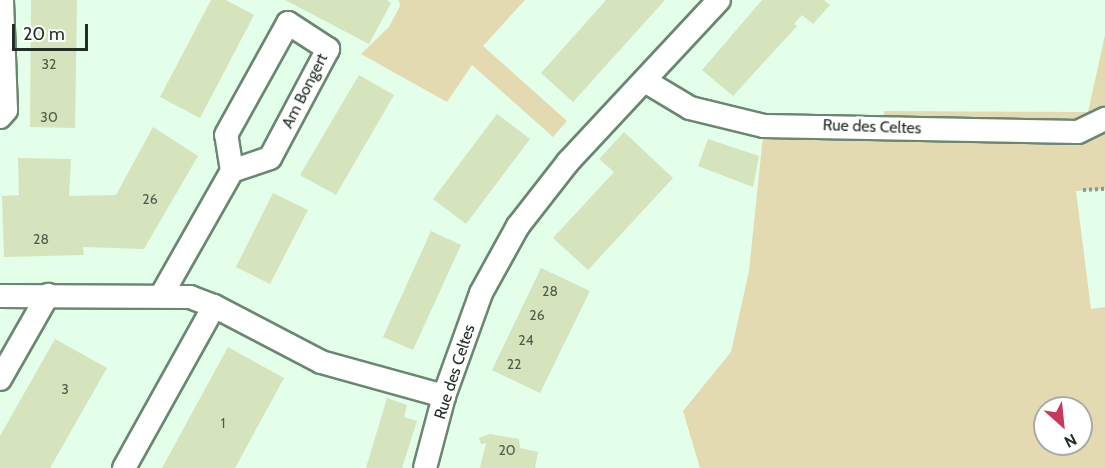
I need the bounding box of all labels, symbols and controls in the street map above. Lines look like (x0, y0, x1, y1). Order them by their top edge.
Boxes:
scale bar (15, 12, 92, 50)
text: 20 m (23, 23, 65, 45)
street label: Am Bongert (278, 50, 332, 132)
house number: 32 (42, 56, 56, 72)
house number: 30 (40, 109, 58, 125)
street label: Rue des Celtes (822, 116, 922, 138)
house number: 26 (142, 191, 158, 207)
house number: 28 (33, 231, 49, 247)
house number: 28 (542, 283, 558, 299)
house number: 26 (529, 307, 545, 323)
street label: Rue des Celtes (431, 322, 479, 422)
house number: 24 (518, 332, 534, 348)
house number: 22 (507, 356, 521, 372)
house number: 3 (61, 381, 69, 397)
north arrow (1033, 396, 1093, 456)
house number: 1 (221, 415, 225, 431)
text: N (1061, 430, 1080, 452)
house number: 20 (498, 442, 516, 458)

